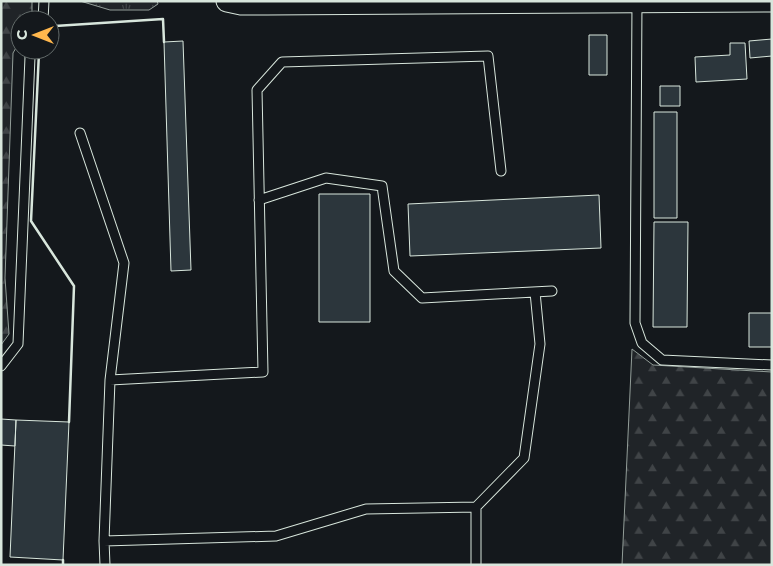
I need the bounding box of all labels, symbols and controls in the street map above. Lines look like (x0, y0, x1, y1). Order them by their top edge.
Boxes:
north arrow (10, 10, 60, 60)
text: С (13, 30, 31, 40)

